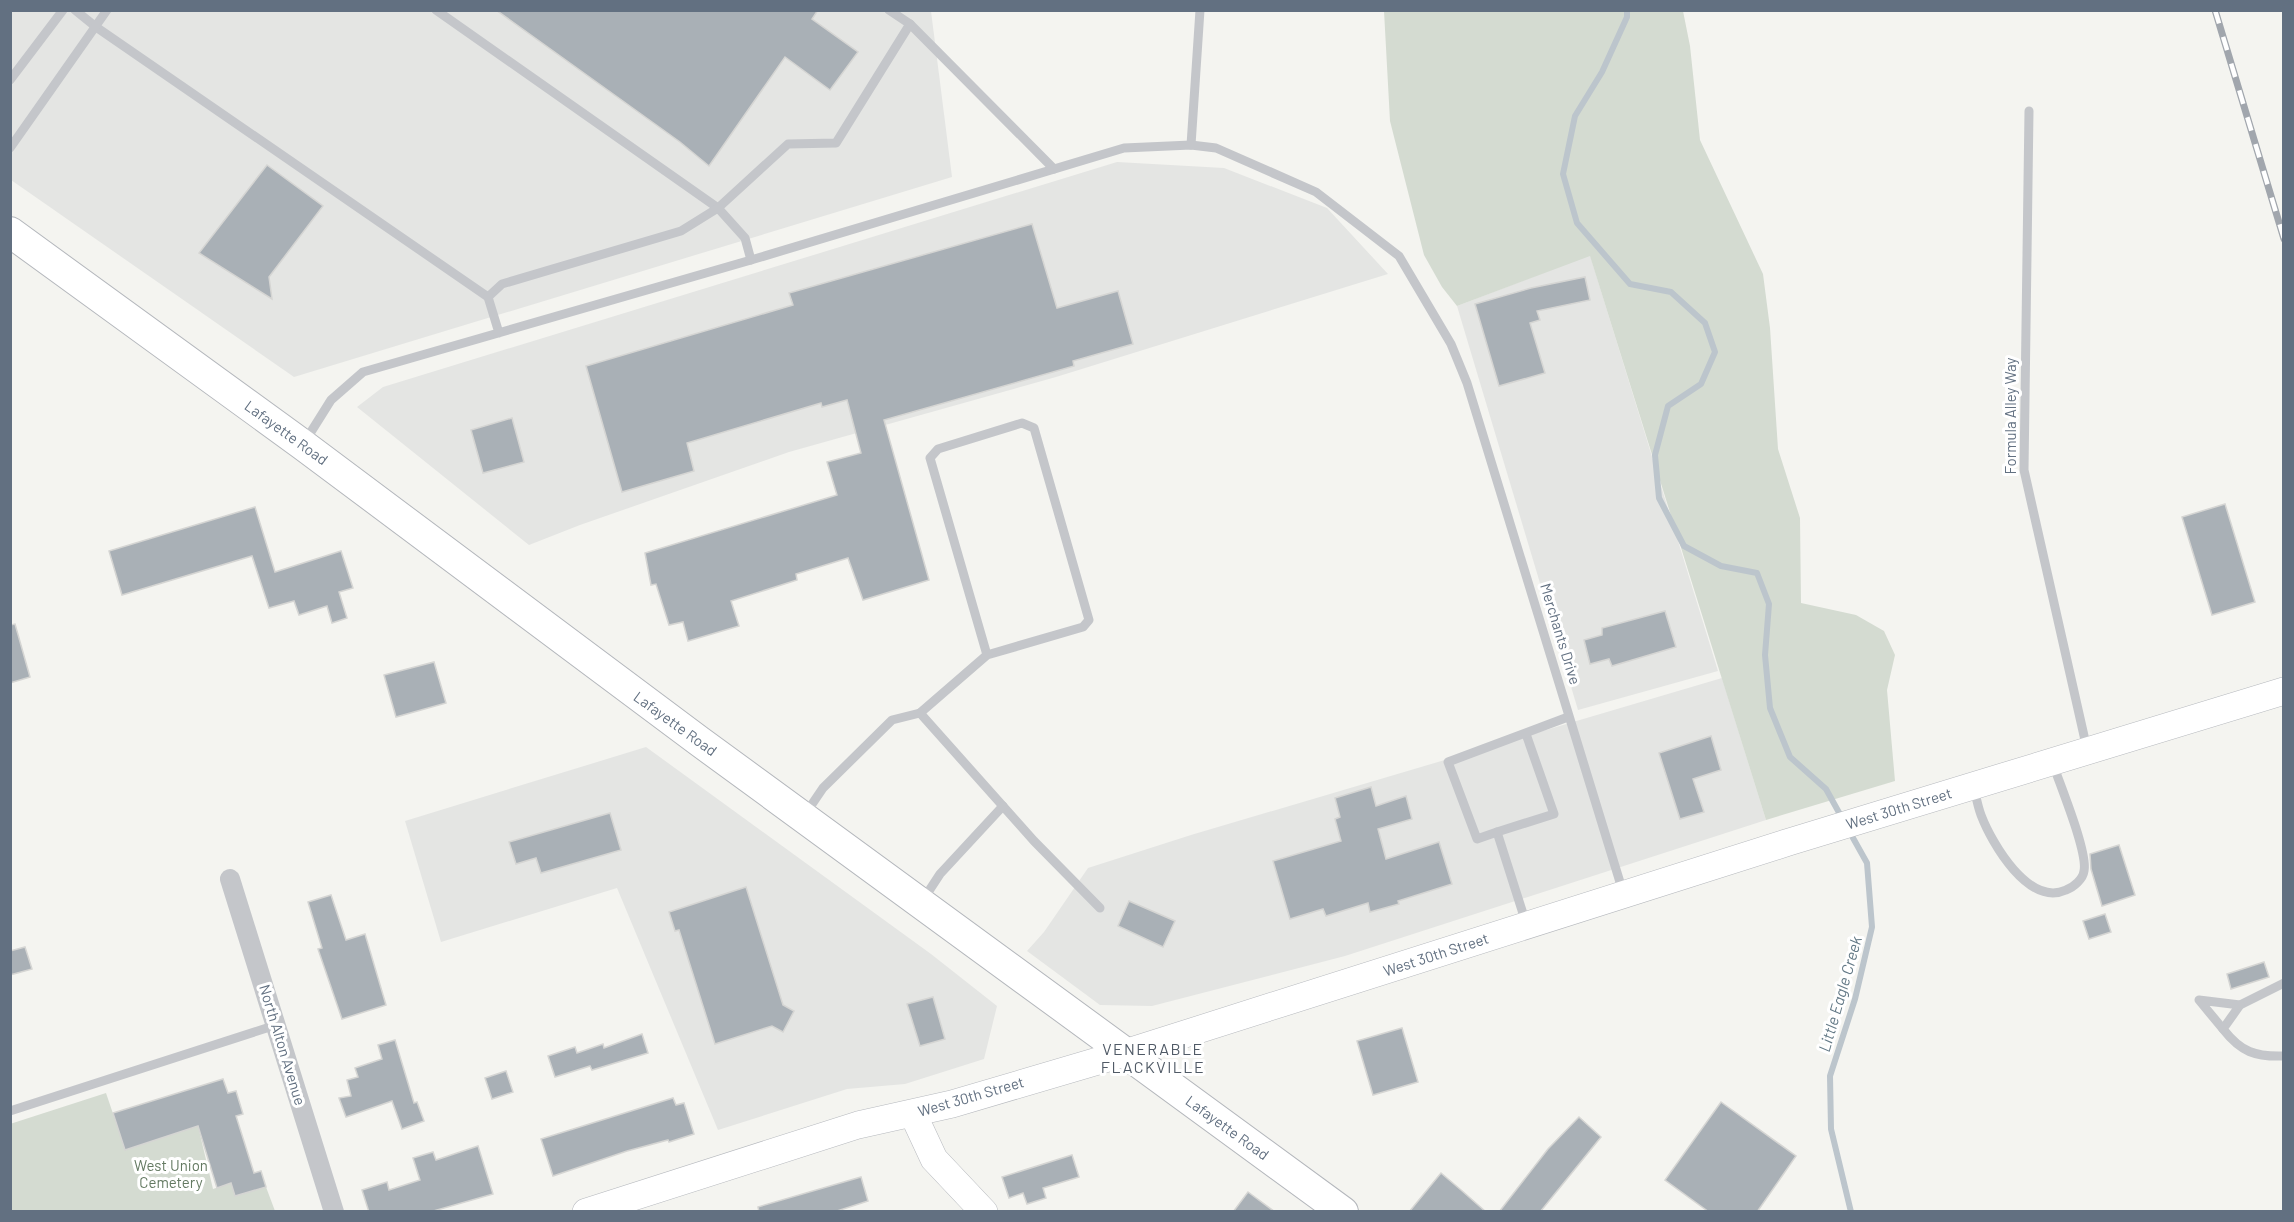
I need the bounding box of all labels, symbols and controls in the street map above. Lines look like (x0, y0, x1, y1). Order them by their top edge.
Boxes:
street label: Formula Alley Way (2001, 358, 2019, 474)
street label: Lafayette Road (242, 396, 332, 468)
street label: Merchants Drive (1537, 581, 1585, 686)
street label: Lafayette Road (631, 687, 721, 759)
street label: West 30th Street (1844, 783, 1954, 833)
street label: West 30th Street (1381, 929, 1491, 980)
water label: Little Eagle Creek (1814, 934, 1865, 1054)
street label: North Alton Avenue (256, 982, 310, 1107)
district label: VENERABLE FLACKVILLE (1101, 1039, 1205, 1076)
street label: West 30th Street (916, 1072, 1026, 1120)
street label: Lafayette Road (1183, 1091, 1273, 1163)
park label: West Union Cemetery (134, 1156, 208, 1191)

